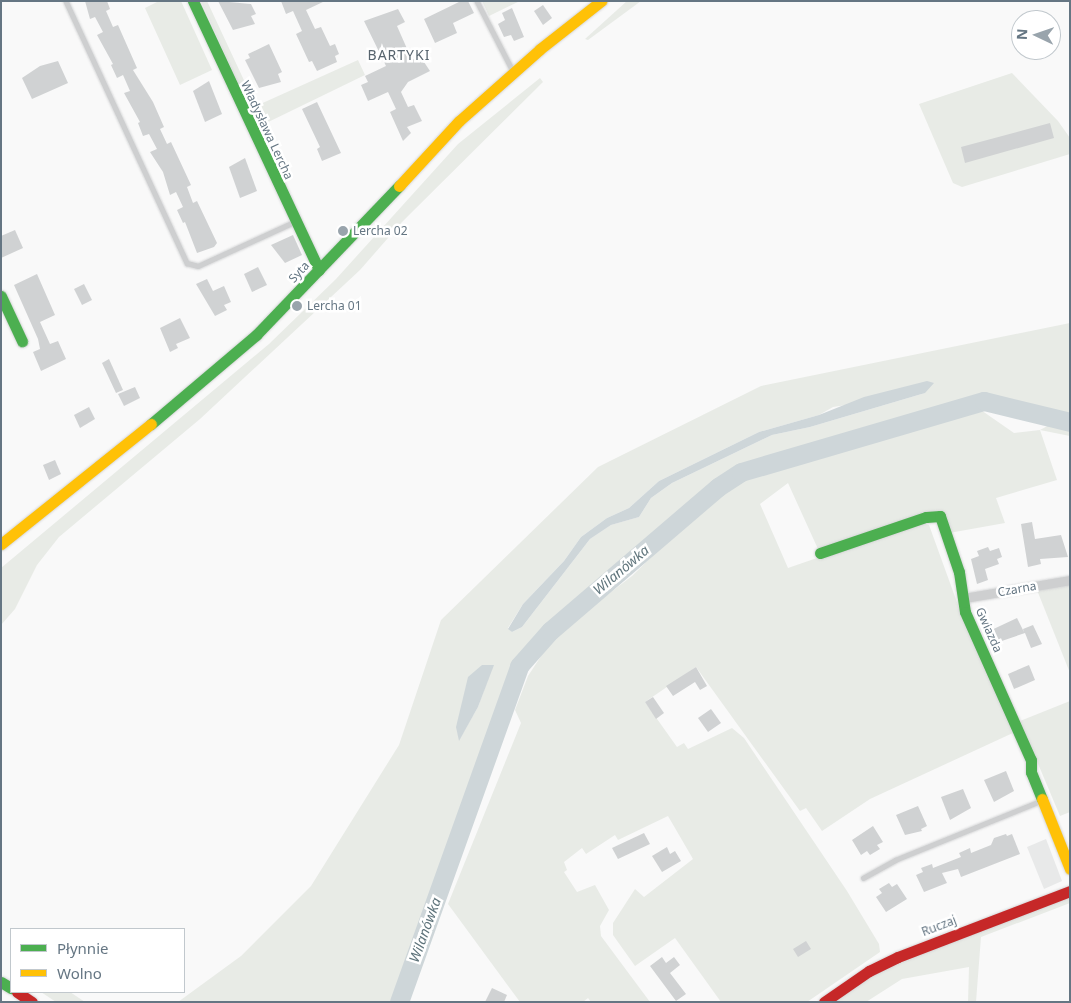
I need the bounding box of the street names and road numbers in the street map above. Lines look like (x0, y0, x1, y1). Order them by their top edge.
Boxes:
street label: Władysława Lercha (238, 78, 296, 182)
street label: Syta (286, 258, 312, 286)
street label: Czarna (997, 579, 1037, 599)
street label: Gwiazda (973, 605, 1005, 655)
street label: Ruczaj (920, 913, 958, 939)

